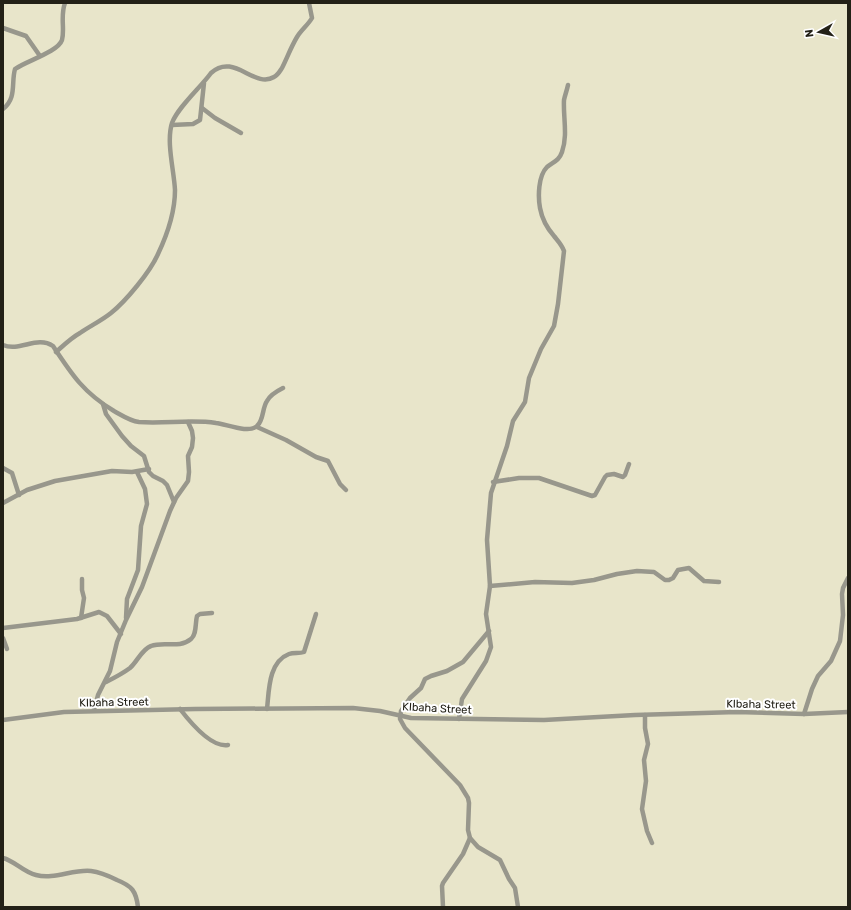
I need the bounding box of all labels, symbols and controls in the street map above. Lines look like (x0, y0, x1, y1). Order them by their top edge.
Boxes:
north arrow (799, 12, 839, 52)
text: N (803, 28, 817, 38)
street label: KIbaha Street (79, 695, 150, 710)
street label: KIbaha Street (726, 697, 797, 712)
street label: KIbaha Street (402, 700, 473, 717)

